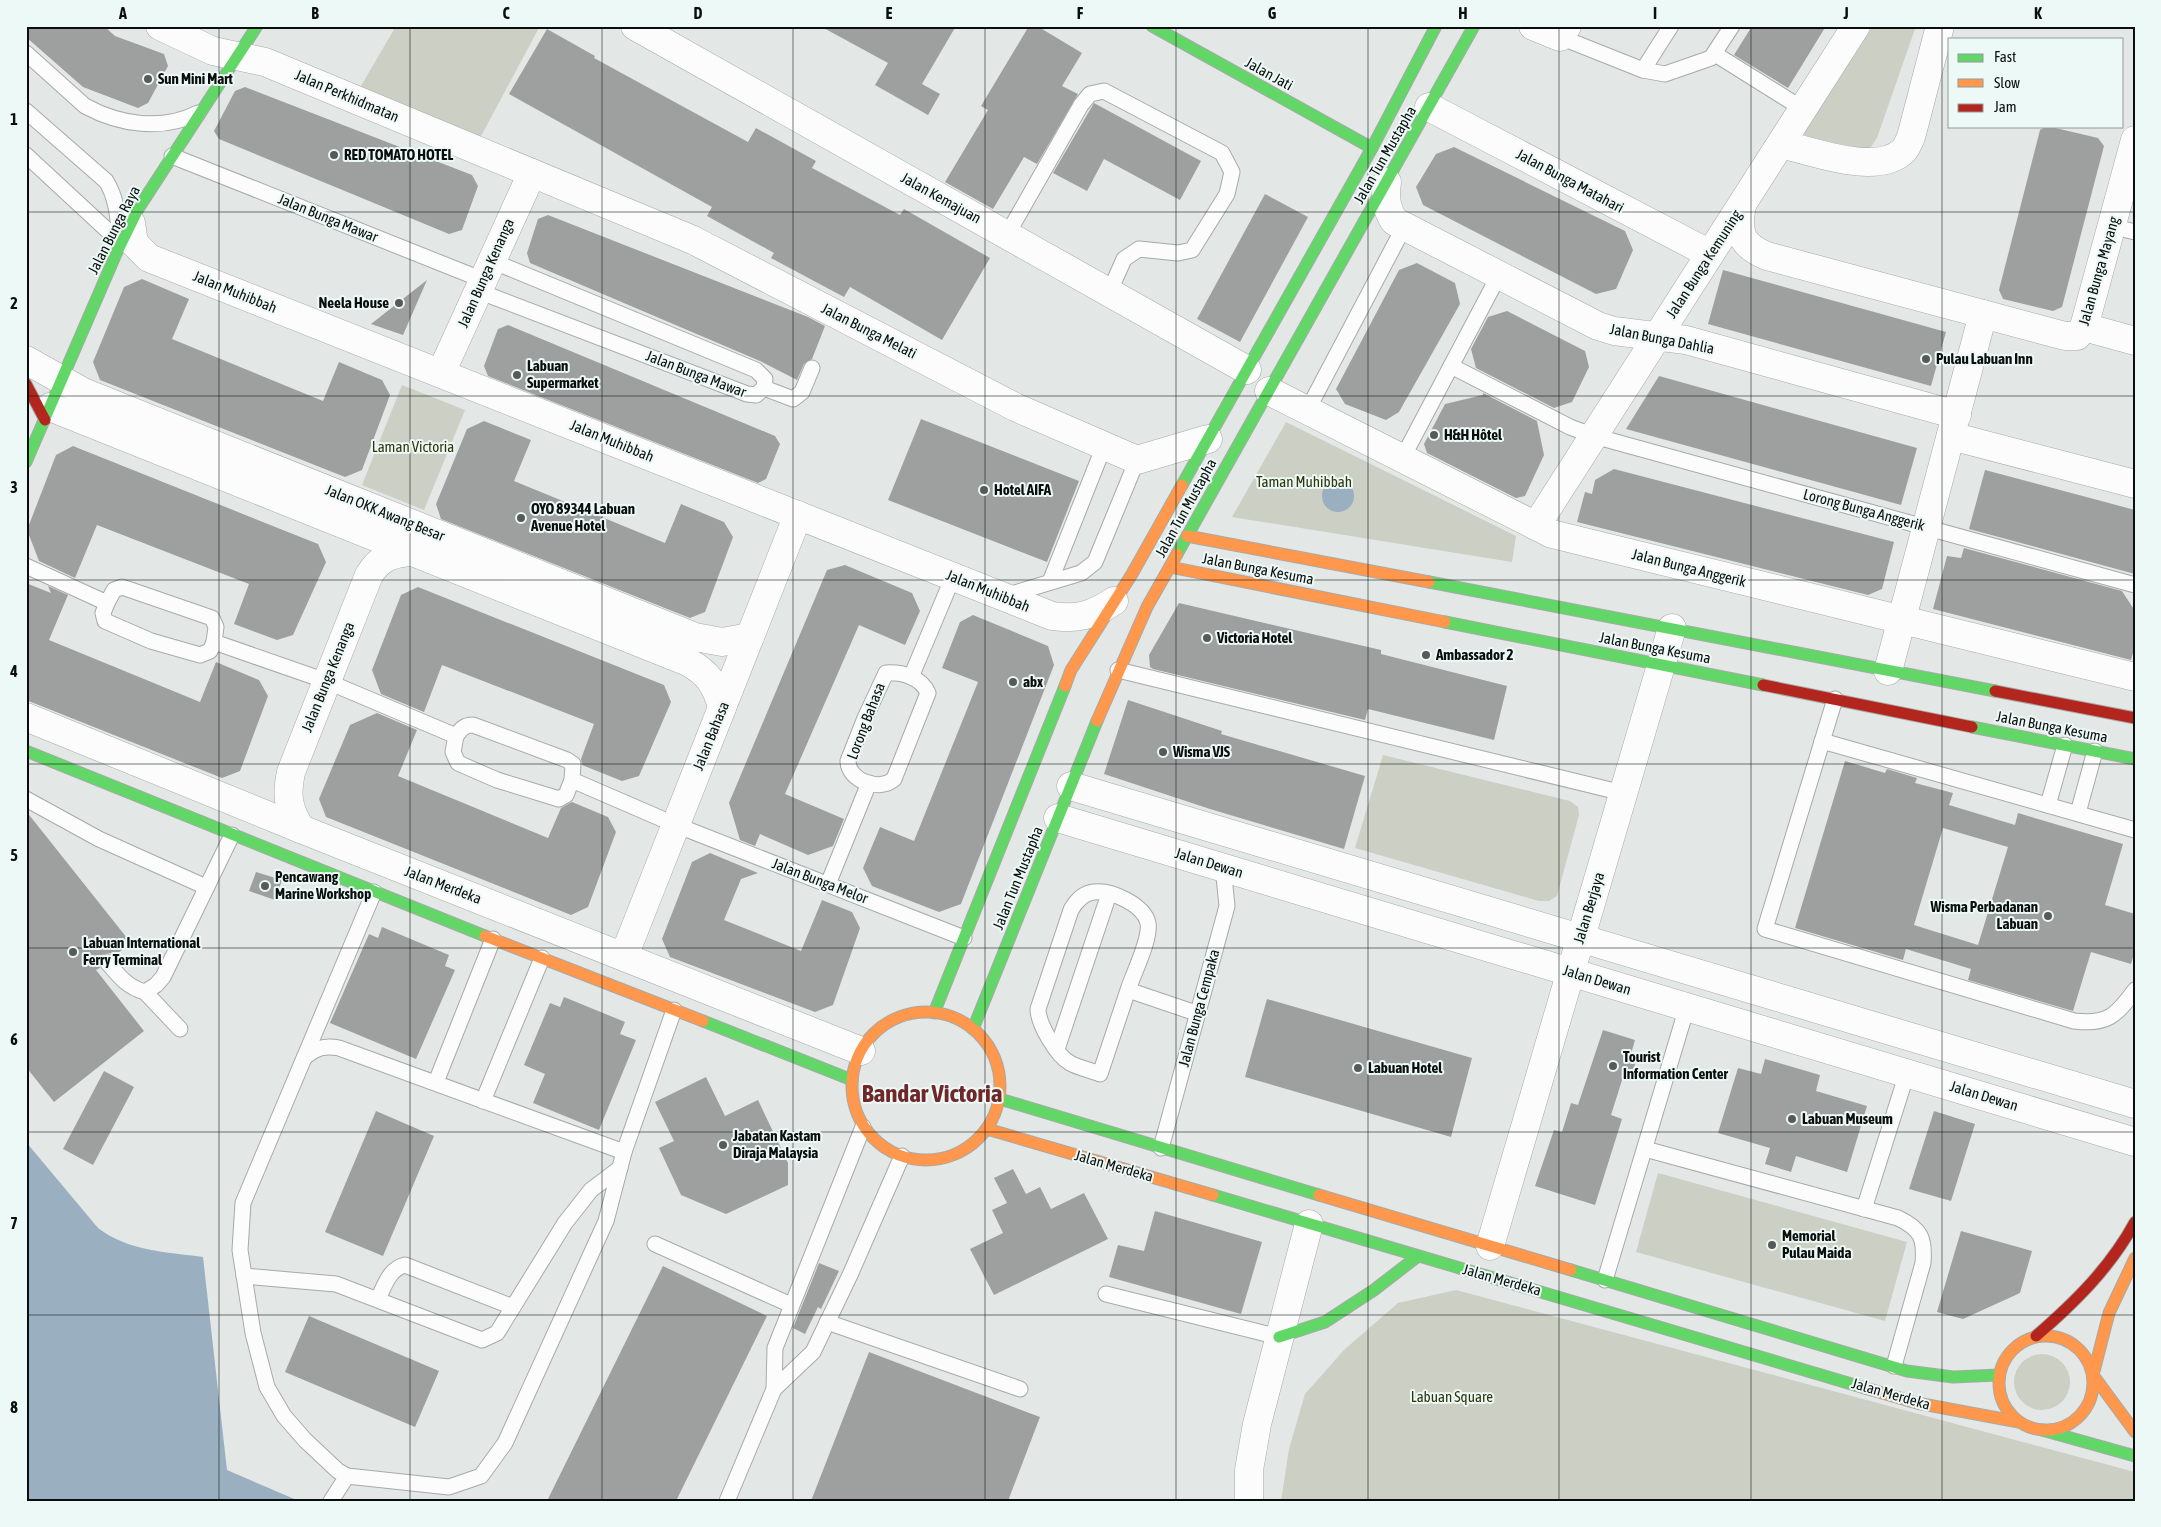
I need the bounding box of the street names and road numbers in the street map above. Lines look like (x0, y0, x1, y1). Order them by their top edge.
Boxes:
street label: Jalan Jati (1243, 54, 1296, 94)
street label: Jalan Perkhidmatan (293, 66, 402, 125)
street label: Jalan Tun Mustapha (1350, 103, 1419, 207)
street label: Jalan Bunga Matahari (1514, 145, 1627, 216)
street label: Jalan Kemajuan (898, 169, 984, 226)
street label: Jalan Bunga Raya (84, 183, 143, 277)
street label: Jalan Bunga Mawar (276, 190, 381, 246)
street label: Jalan Bunga Kemuning (1662, 206, 1745, 321)
street label: Jalan Bunga Mayang (2075, 214, 2122, 327)
street label: Jalan Bunga Kenanga (454, 216, 517, 330)
street label: Jalan Muhibbah (191, 267, 279, 316)
street label: Jalan Bunga Melati (819, 299, 920, 362)
street label: Jalan Bunga Dahlia (1608, 320, 1716, 357)
street label: Jalan Bunga Mawar (644, 347, 749, 401)
street label: Jalan Muhibbah (568, 416, 656, 465)
street label: Jalan Tun Mustapha (1152, 456, 1220, 560)
street label: Jalan OKK Awang Besar (323, 481, 448, 544)
street label: Lorong Bunga Anggerik (1801, 485, 1927, 534)
street label: Jalan Bunga Anggerik (1630, 545, 1748, 590)
street label: Jalan Bunga Kesuma (1201, 549, 1315, 588)
street label: Jalan Muhibbah (944, 566, 1032, 615)
street label: Jalan Bunga Kenanga (298, 619, 357, 734)
street label: Jalan Bunga Kesuma (1598, 628, 1712, 667)
street label: Lorong Bahasa (843, 680, 888, 762)
street label: Jalan Bahasa (689, 699, 732, 773)
street label: Jalan Bunga Kesuma (1995, 707, 2109, 746)
street label: Jalan Tun Mustapha (989, 824, 1046, 932)
street label: Jalan Dewan (1173, 844, 1245, 881)
street label: Jalan Bunga Melor (770, 854, 871, 907)
street label: Jalan Merdeka (402, 862, 484, 907)
street label: Jalan Berjaya (1570, 870, 1607, 946)
street label: Jalan Bunga Cempaka (1175, 947, 1222, 1068)
street label: Jalan Dewan (1561, 961, 1633, 998)
street label: Jalan Dewan (1948, 1077, 2020, 1114)
street label: Jalan Merdeka (1073, 1146, 1155, 1185)
street label: Jalan Merdeka (1461, 1260, 1543, 1299)
street label: Jalan Merdeka (1850, 1374, 1932, 1413)

